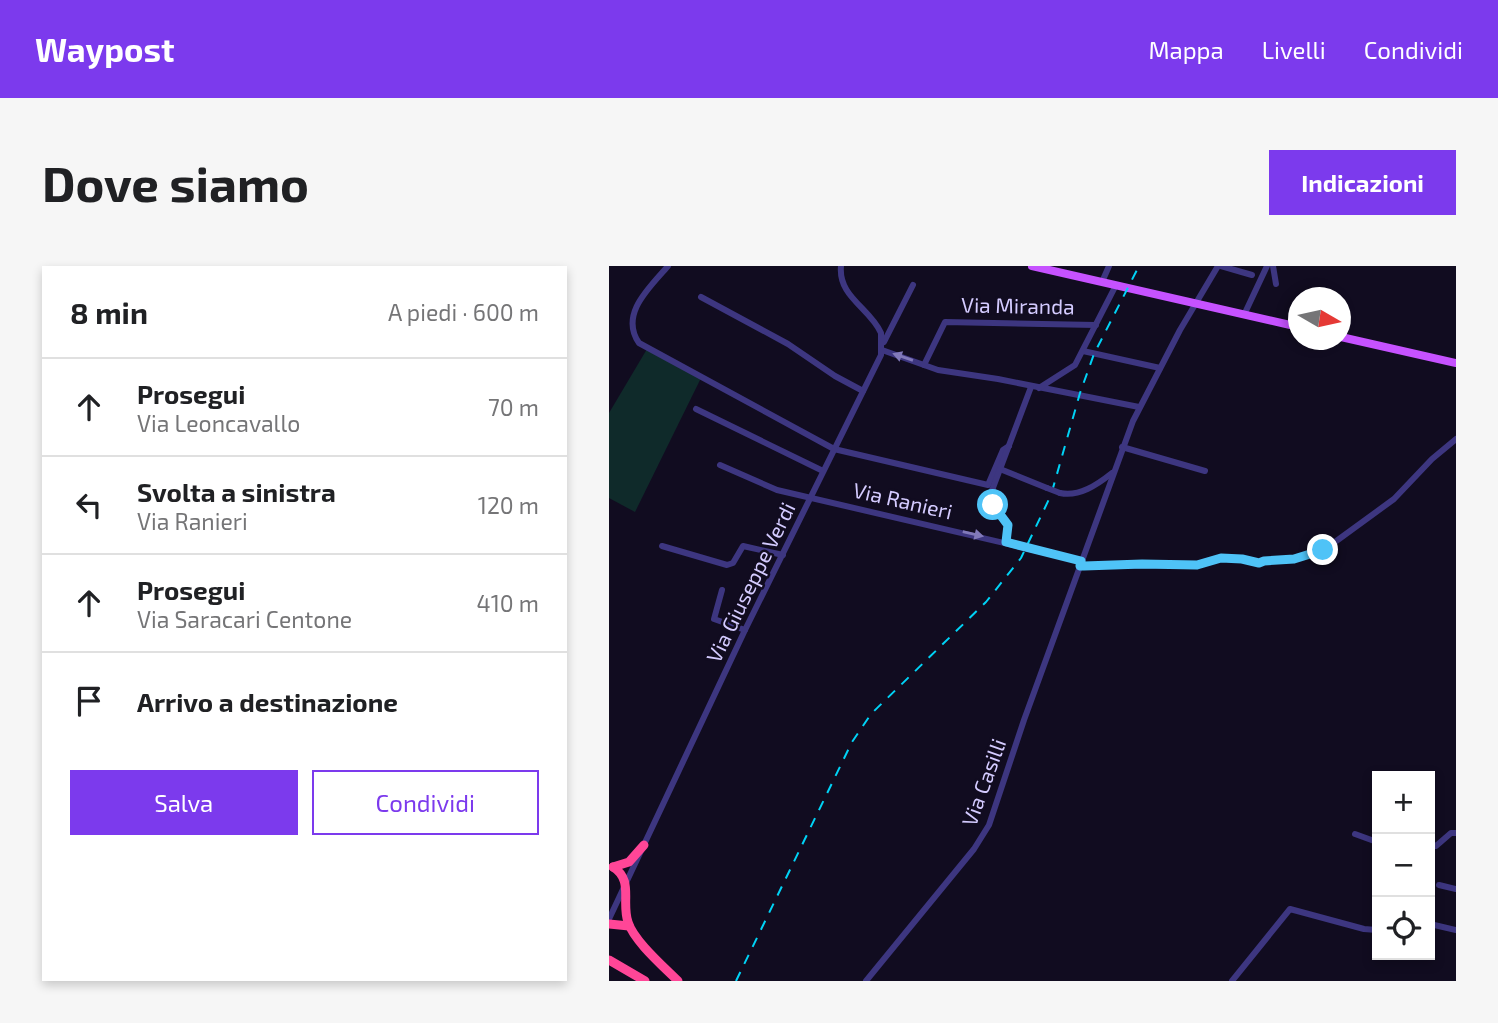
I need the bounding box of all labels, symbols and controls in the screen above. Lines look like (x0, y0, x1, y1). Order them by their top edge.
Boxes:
text: Waypost (35, 29, 174, 69)
text: Mappa (1148, 35, 1224, 64)
text: Livelli (1262, 35, 1326, 64)
text: Condividi (1364, 35, 1463, 64)
button: Indicazioni (1269, 150, 1456, 215)
text: Dove siamo (42, 153, 309, 212)
north arrow (1288, 287, 1351, 350)
street label: Via Miranda (961, 292, 1075, 318)
text: 8 min (70, 294, 148, 330)
text: A piedi · 600 m (388, 298, 539, 326)
one-way arrow (893, 351, 914, 362)
text: Prosegui (137, 378, 245, 409)
icon: ahead (70, 388, 108, 426)
text: 70 m (488, 393, 539, 421)
text: Via Leoncavallo (137, 409, 300, 437)
text: Svolta a sinistra (137, 476, 336, 507)
street label: Via Ranieri (851, 476, 955, 524)
icon: left (70, 486, 108, 524)
route start (977, 489, 1008, 520)
text: 120 m (478, 491, 539, 519)
street label: Via Giuseppe Verdi (700, 498, 800, 666)
text: Via Ranieri (137, 507, 248, 535)
one-way arrow (962, 529, 984, 540)
route end (1307, 534, 1338, 565)
text: Prosegui (137, 574, 245, 605)
icon: ahead (70, 584, 108, 622)
text: 410 m (477, 589, 539, 617)
text: Via Saracari Centone (137, 605, 352, 633)
icon: arrive (70, 682, 108, 720)
text: Arrivo a destinazione (137, 686, 398, 717)
street label: Via Casilli (956, 735, 1010, 829)
button: Salva (70, 770, 298, 835)
button: Condividi (312, 770, 539, 835)
map controls (1372, 771, 1435, 960)
button: + (1372, 771, 1435, 834)
button: − (1372, 834, 1435, 897)
button: locate (1372, 897, 1435, 960)

